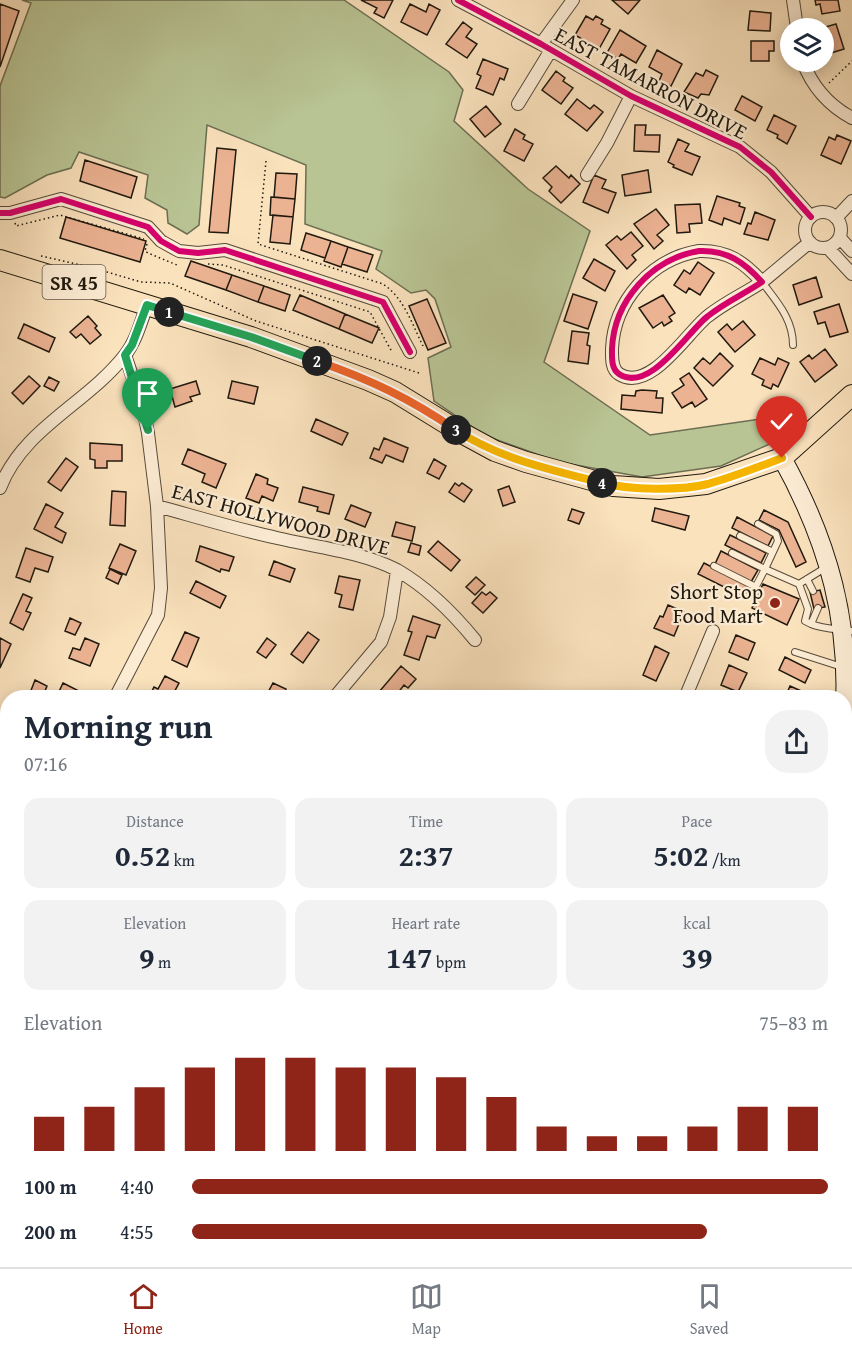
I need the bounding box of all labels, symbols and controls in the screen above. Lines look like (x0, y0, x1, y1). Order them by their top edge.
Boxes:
map controls (780, 18, 834, 72)
button: layers (780, 18, 834, 72)
street label: EAST TAMARRON DRIVE (549, 19, 753, 147)
road number: SR 45 (42, 265, 106, 299)
pin: 1 (154, 297, 184, 327)
text: 1 (165, 300, 173, 324)
pin: 2 (302, 346, 332, 376)
text: 2 (313, 349, 321, 373)
pin (122, 368, 173, 430)
icon: arrive (131, 377, 164, 410)
pin (756, 396, 807, 458)
icon: check (765, 405, 798, 438)
pin: 3 (441, 415, 471, 445)
text: 3 (452, 418, 460, 442)
pin: 4 (587, 468, 617, 498)
text: 4 (598, 471, 606, 495)
street label: EAST HOLLYWOOD DRIVE (169, 475, 394, 563)
place label: Short Stop Food Mart (670, 576, 764, 631)
marker: Short Stop Food Mart (768, 596, 782, 610)
text: Morning run (24, 702, 213, 750)
button: share (765, 710, 828, 773)
text: 07:16 (24, 749, 67, 778)
text: Distance (126, 809, 184, 833)
text: Time (409, 809, 443, 833)
text: Pace (682, 809, 712, 833)
text: 0.52 (115, 833, 170, 877)
text: 2:37 (398, 833, 454, 877)
text: 5:02 (653, 833, 708, 877)
text: km (170, 848, 195, 872)
text: /km (708, 848, 741, 872)
text: Elevation (124, 911, 186, 935)
text: Heart rate (392, 911, 460, 935)
text: kcal (683, 911, 711, 935)
text: 9 (139, 935, 154, 979)
text: 147 (386, 935, 433, 979)
text: 39 (681, 935, 713, 979)
text: m (154, 950, 171, 974)
text: bpm (433, 950, 466, 974)
text: Elevation (24, 1008, 102, 1037)
text: 75–83 m (759, 1008, 828, 1037)
text: 100 m (24, 1172, 77, 1201)
text: 4:40 (120, 1172, 154, 1201)
text: 200 m (24, 1217, 77, 1246)
text: 4:55 (120, 1217, 154, 1246)
tab: Home (123, 1280, 163, 1340)
tab: Map (410, 1280, 443, 1340)
tab: Saved (690, 1280, 729, 1340)

